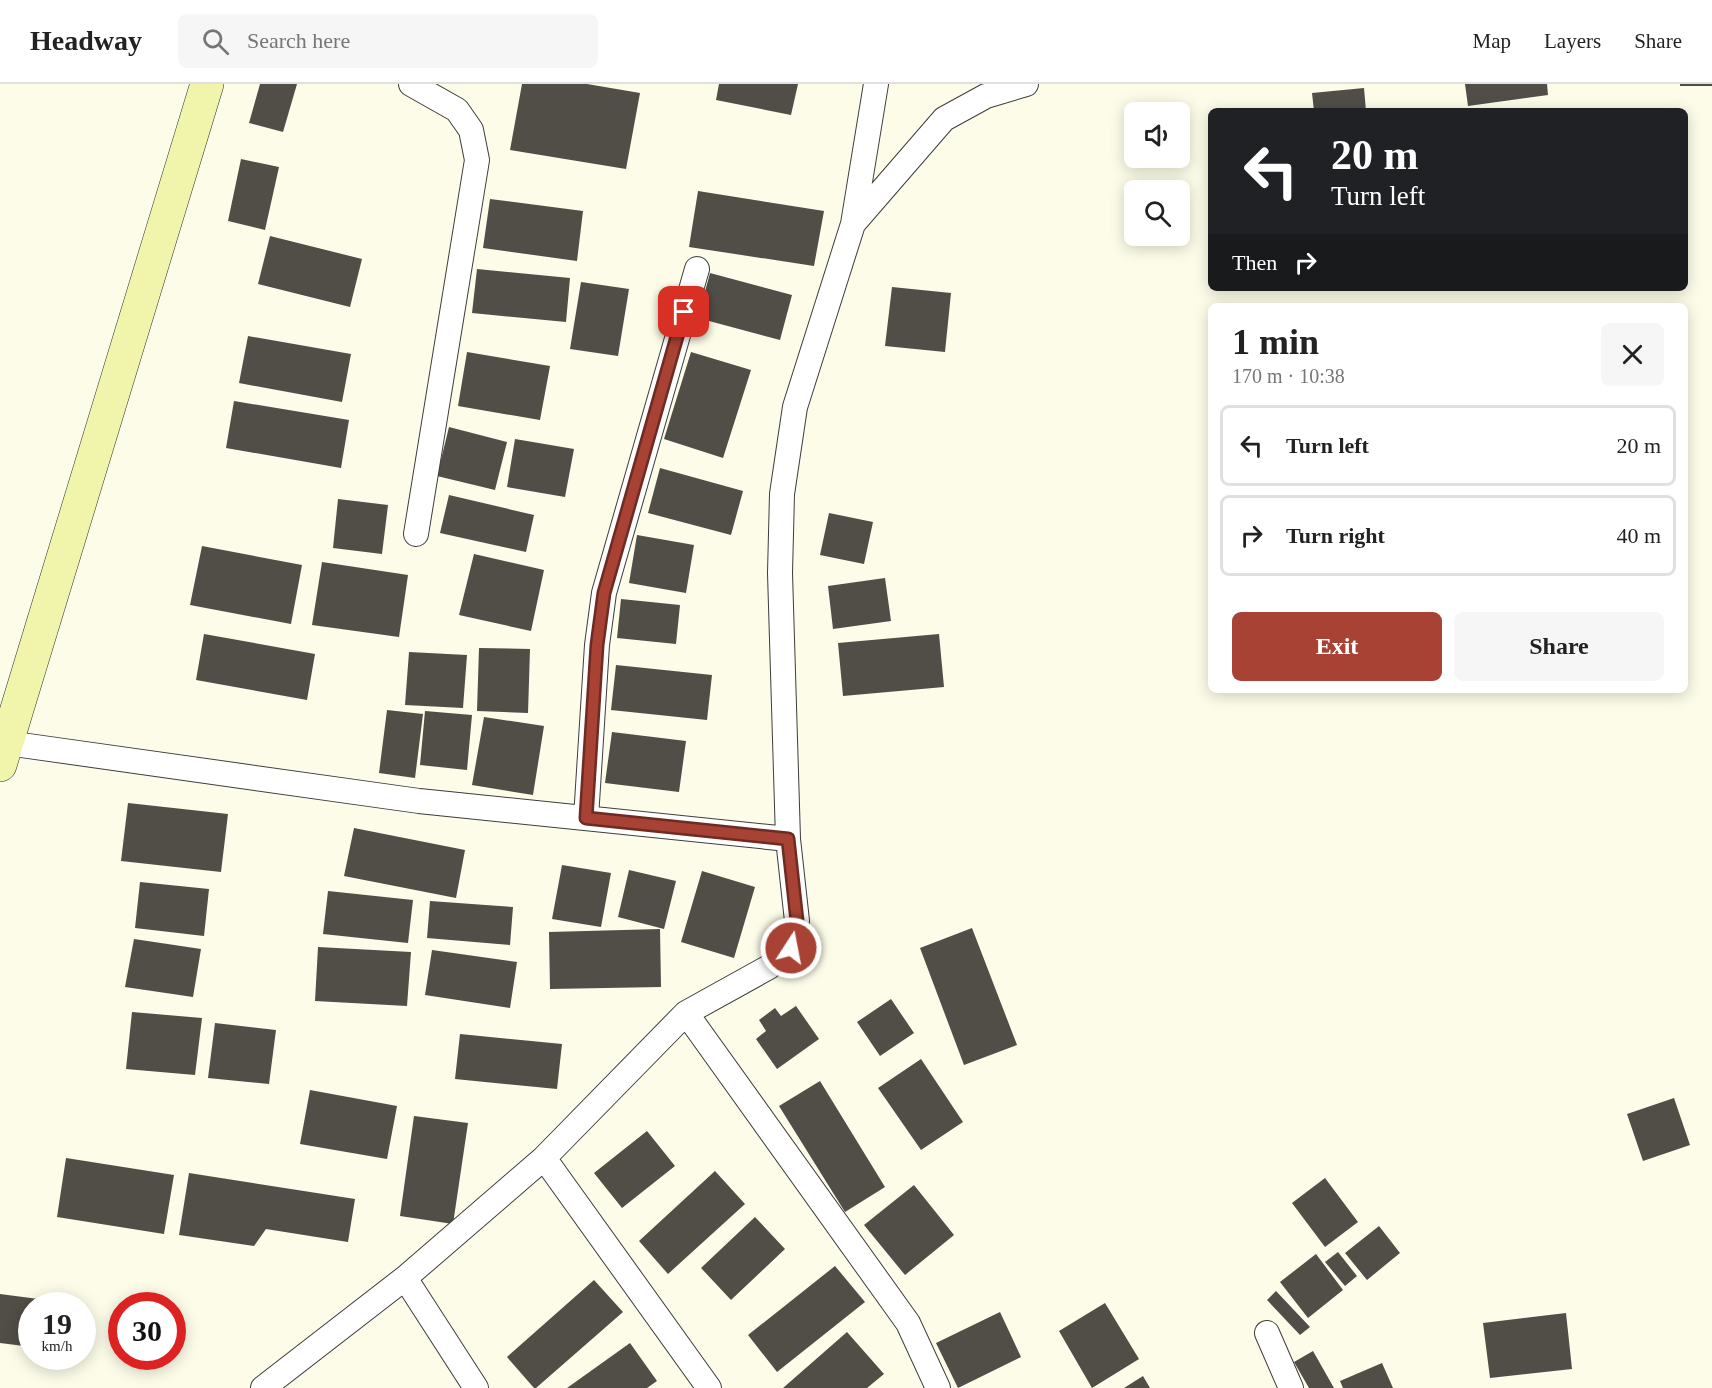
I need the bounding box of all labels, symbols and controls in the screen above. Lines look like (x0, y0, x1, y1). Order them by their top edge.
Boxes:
search box (178, 14, 598, 68)
text: Headway (30, 25, 142, 56)
icon: search (199, 25, 232, 58)
text: Search here (247, 28, 350, 53)
text: Map (1473, 29, 1511, 53)
text: Layers (1544, 29, 1601, 53)
text: Share (1634, 29, 1682, 53)
map controls (1124, 102, 1190, 246)
button: sound (1124, 102, 1190, 168)
icon: left (1232, 132, 1310, 210)
text: 20 m (1331, 132, 1419, 178)
button: search (1124, 180, 1190, 246)
text: Turn left (1331, 181, 1425, 211)
icon: right (1289, 246, 1322, 279)
text: Then (1232, 250, 1277, 275)
pin (658, 286, 709, 337)
icon: arrive (667, 295, 700, 328)
text: 1 min (1232, 322, 1319, 362)
button: close (1601, 323, 1664, 386)
text: 170 m · 10:38 (1232, 365, 1345, 387)
icon: left (1235, 429, 1268, 462)
text: Turn left (1286, 433, 1369, 458)
text: 20 m (1616, 433, 1661, 458)
icon: right (1235, 519, 1268, 552)
text: Turn right (1286, 523, 1385, 548)
text: 40 m (1616, 523, 1661, 548)
button: Exit (1232, 612, 1442, 681)
button: Share (1454, 612, 1664, 681)
position arrow (759, 916, 823, 980)
speed limit sign: 30 (108, 1292, 186, 1370)
text: 19 (42, 1307, 72, 1340)
text: km/h (42, 1338, 72, 1354)

